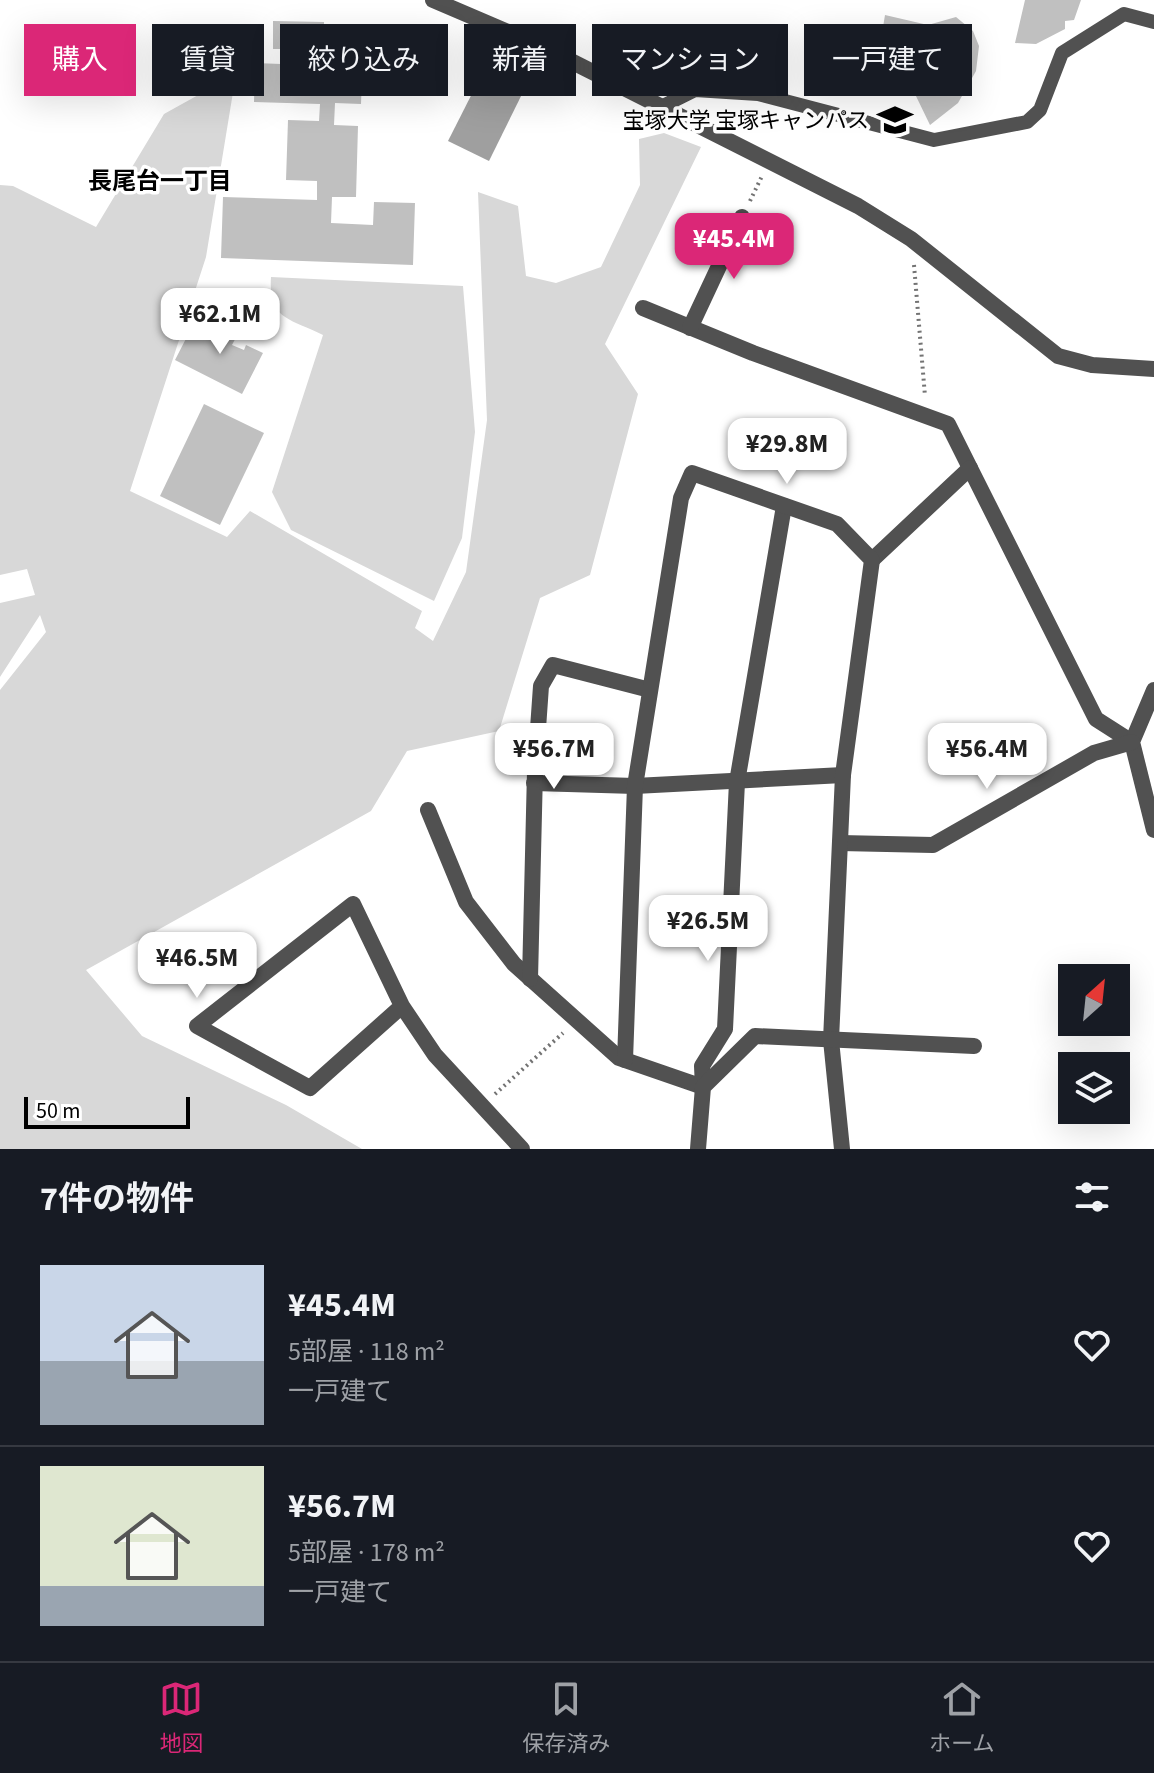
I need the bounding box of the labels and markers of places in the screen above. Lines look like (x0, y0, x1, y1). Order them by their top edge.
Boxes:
school or university icon: 宝塚大学 宝塚キャンパス (876, 101, 914, 139)
place label: 宝塚大学 宝塚キャンパス (623, 105, 869, 137)
pin: ¥45.4M (669, 213, 799, 281)
pin: ¥62.1M (155, 288, 285, 356)
pin: ¥29.8M (722, 418, 852, 486)
pin: ¥56.7M (489, 723, 619, 791)
pin: ¥56.4M (922, 723, 1052, 791)
pin: ¥26.5M (643, 895, 773, 963)
pin: ¥46.5M (132, 932, 262, 1000)

